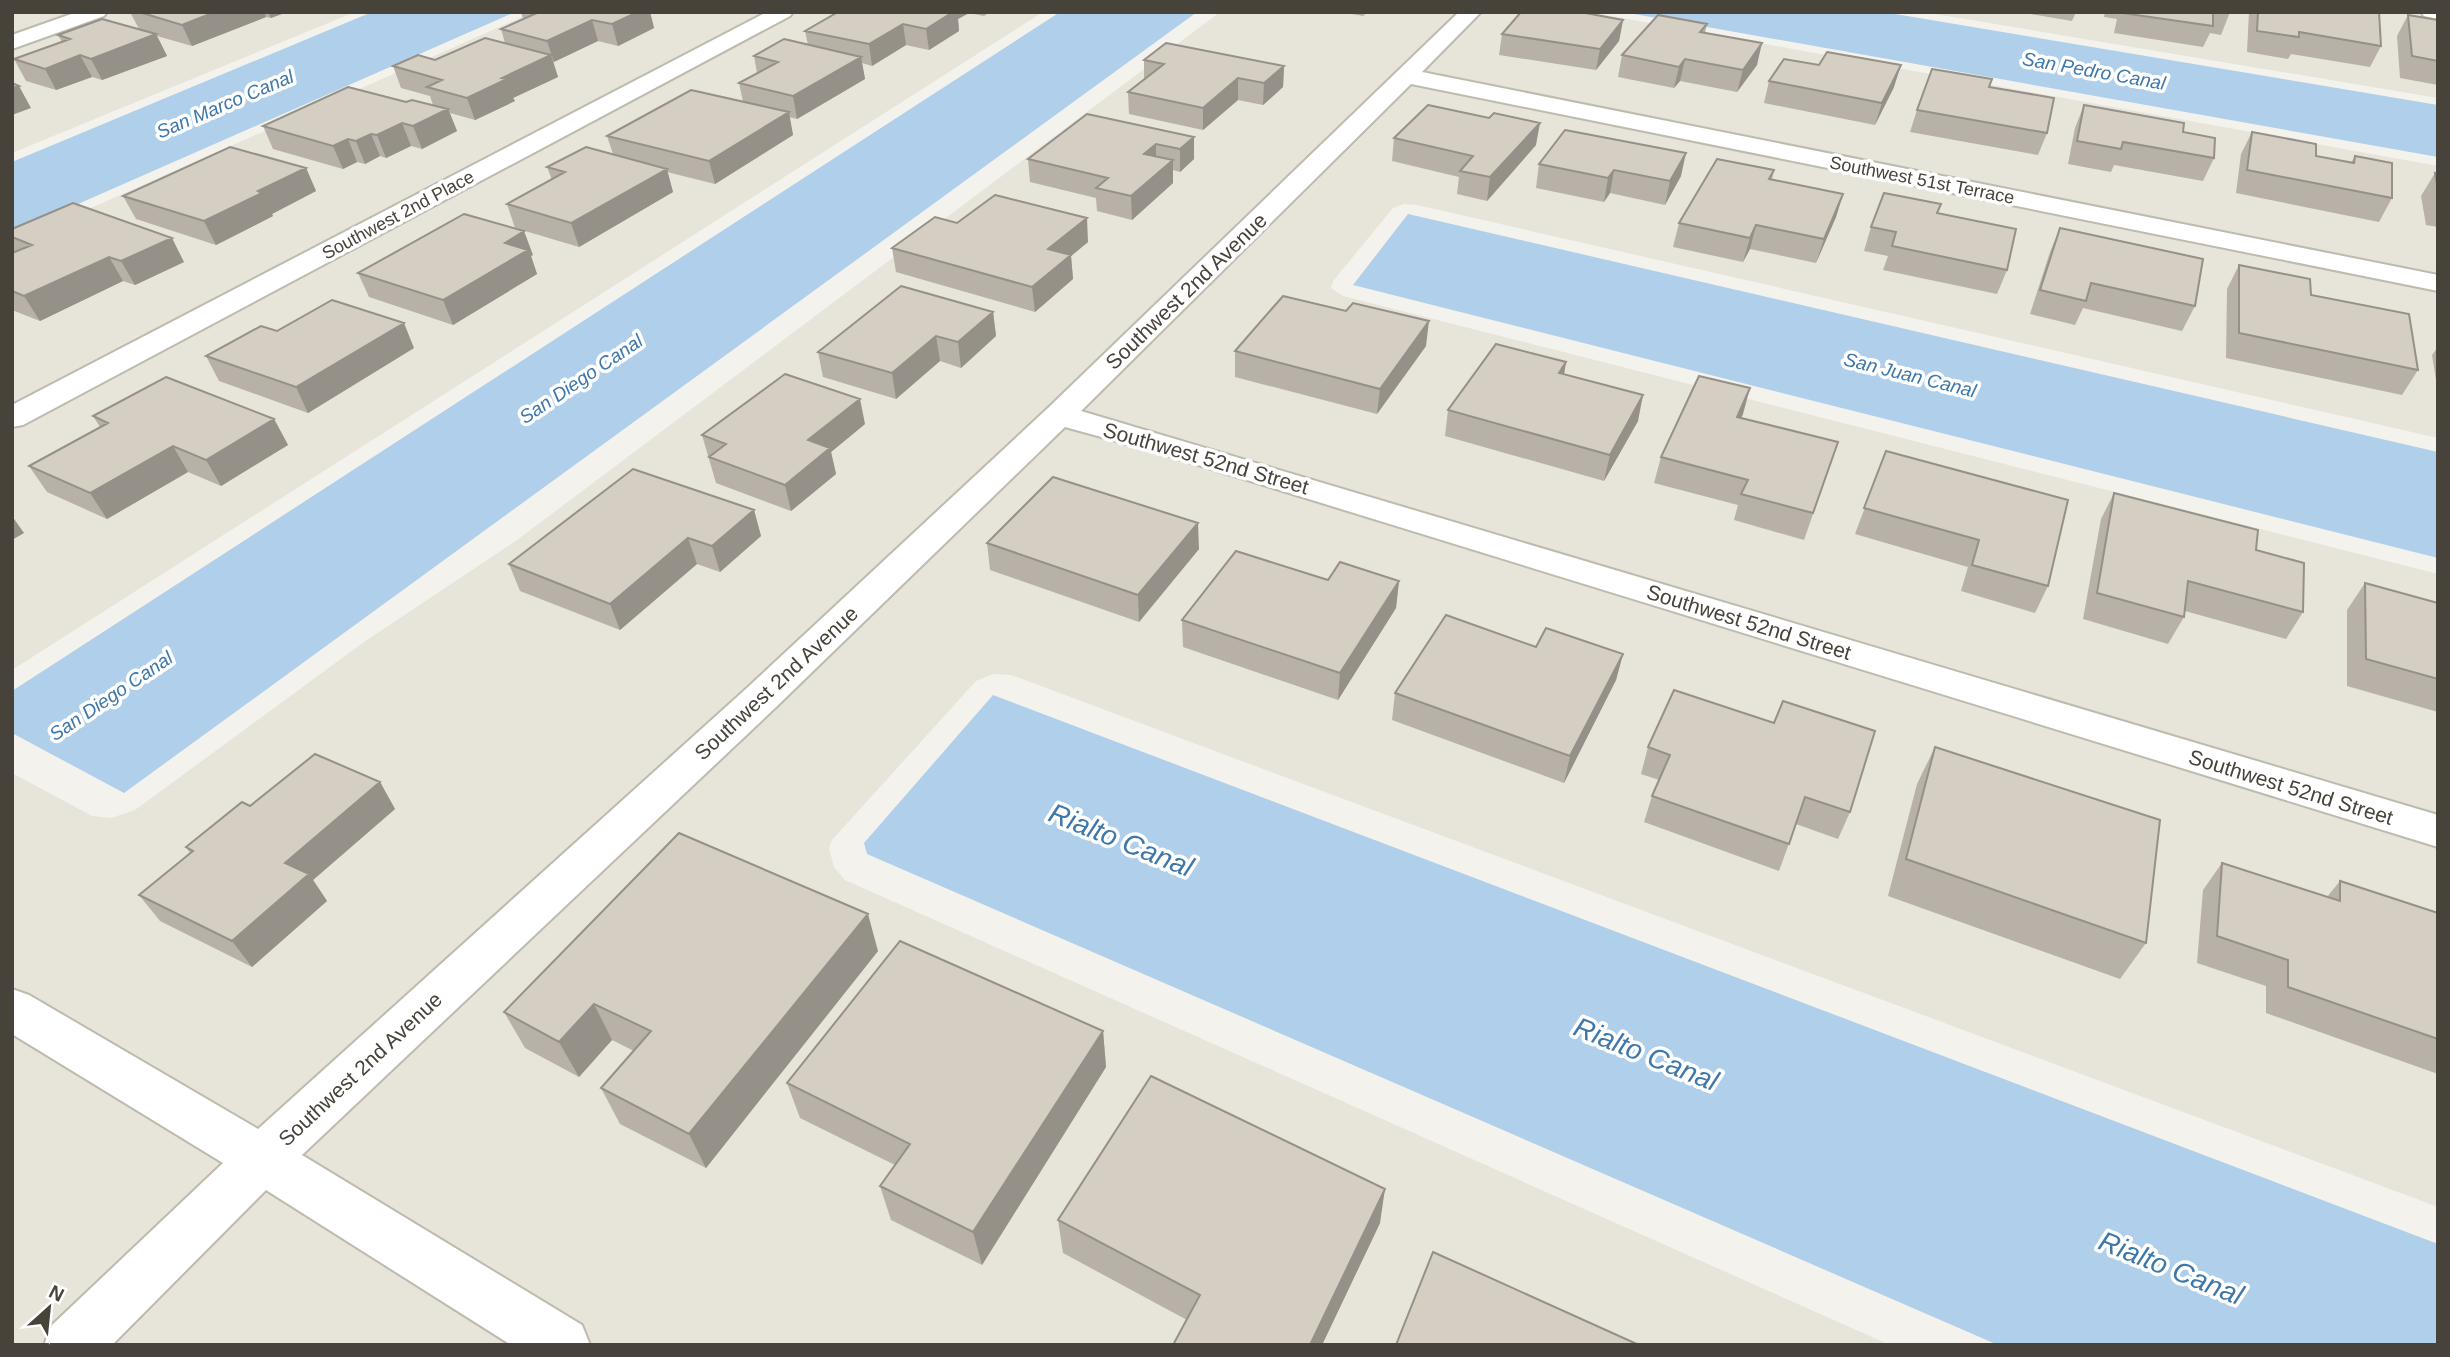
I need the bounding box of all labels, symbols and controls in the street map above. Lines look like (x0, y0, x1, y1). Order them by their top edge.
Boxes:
water label: San Pedro Canal (2021, 48, 2168, 94)
water label: San Marco Canal (153, 65, 297, 142)
street label: Southwest 51st Terrace (1828, 152, 2016, 208)
street label: Southwest 2nd Place (319, 166, 477, 264)
street label: Southwest 2nd Avenue (1101, 208, 1271, 374)
water label: San Diego Canal (516, 330, 647, 428)
water label: San Juan Canal (1842, 348, 1979, 402)
street label: Southwest 52nd Street (1101, 418, 1311, 498)
street label: Southwest 52nd Street (1644, 580, 1854, 664)
street label: Southwest 2nd Avenue (690, 601, 862, 765)
water label: San Diego Canal (46, 647, 177, 745)
street label: Southwest 52nd Street (2186, 745, 2396, 829)
water label: Rialto Canal (1044, 797, 1198, 883)
street label: Southwest 2nd Avenue (274, 987, 446, 1151)
water label: Rialto Canal (1569, 1011, 1723, 1097)
water label: Rialto Canal (2094, 1225, 2248, 1311)
north arrow (14, 1273, 84, 1343)
text: N (46, 1281, 67, 1306)

